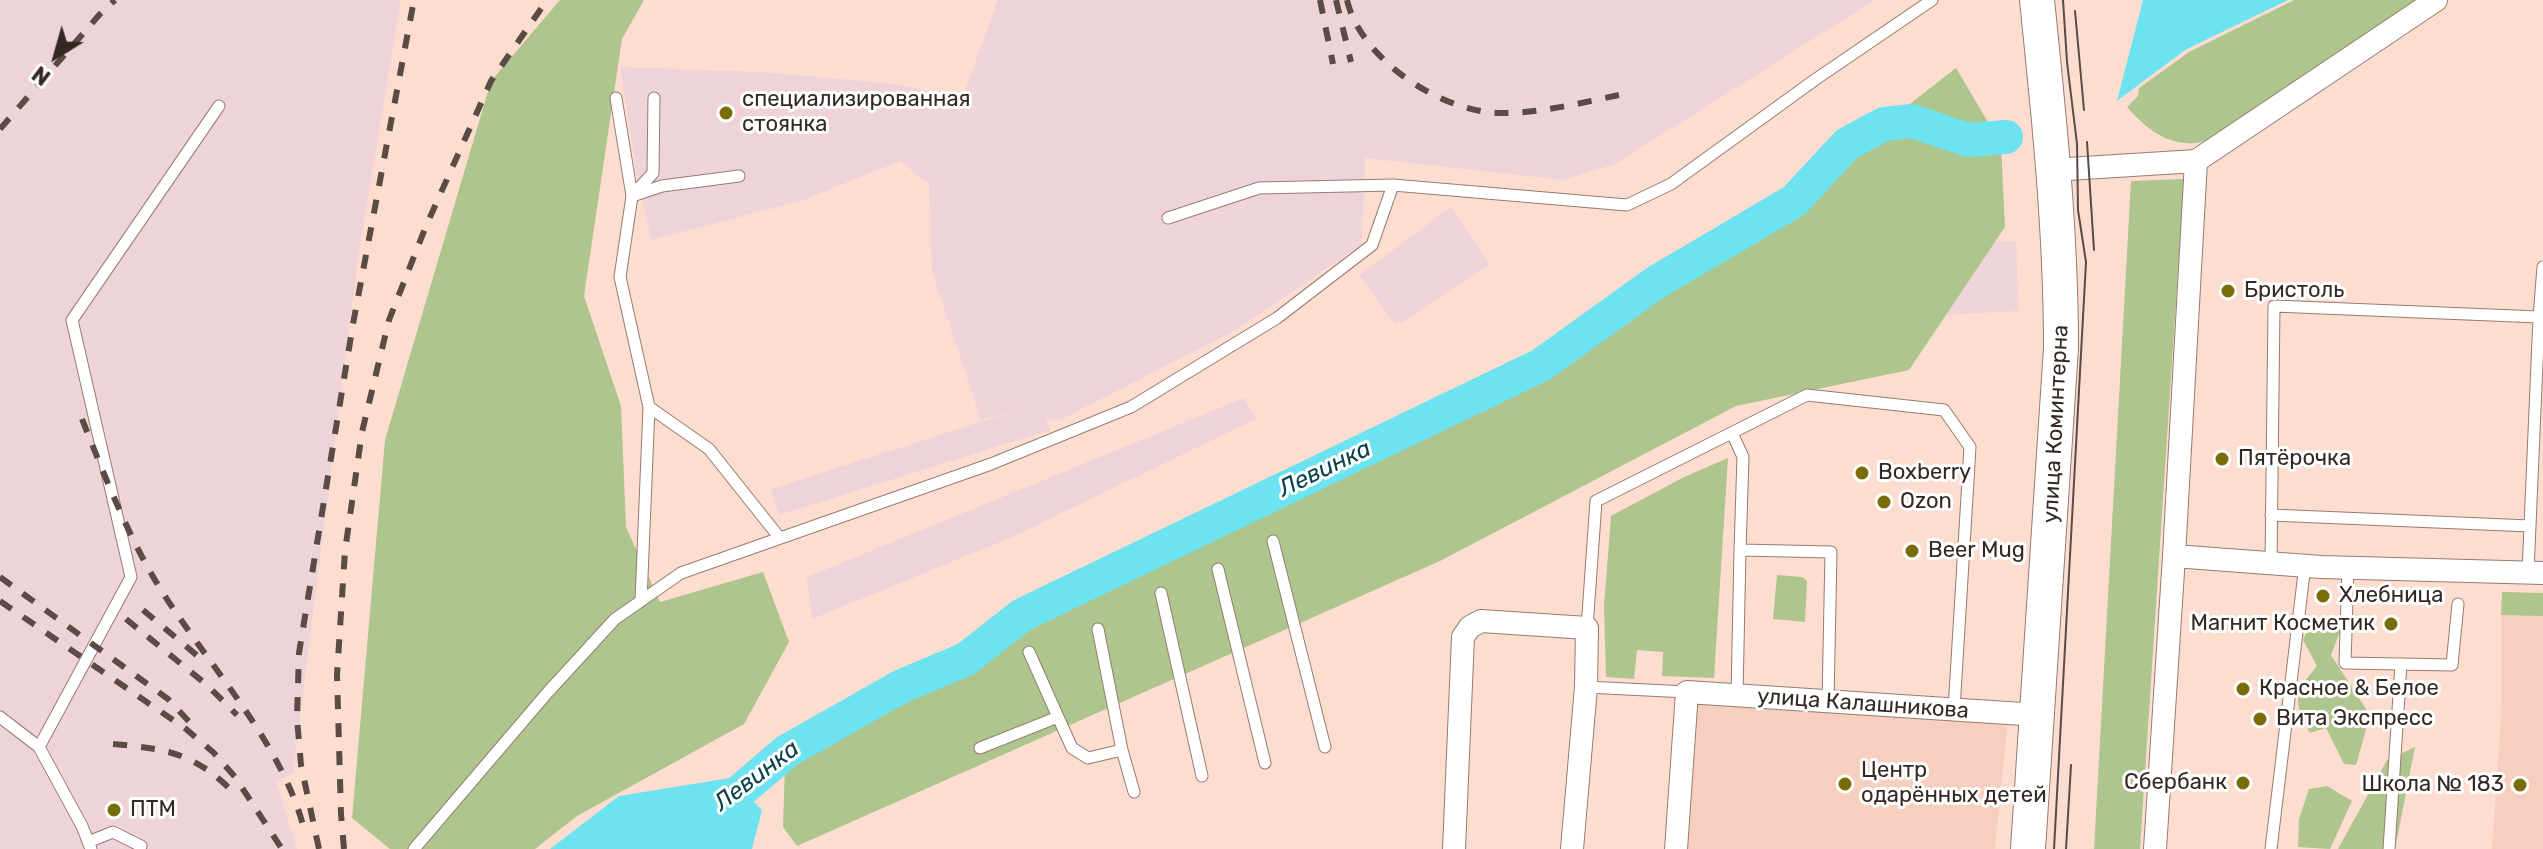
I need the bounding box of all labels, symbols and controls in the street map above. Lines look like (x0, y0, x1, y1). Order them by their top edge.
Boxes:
north arrow (16, 16, 96, 96)
text: N (27, 60, 56, 91)
place label: специализированная стоянка (742, 87, 971, 138)
marker: специализированная стоянка (717, 104, 735, 122)
place label: Бристоль (2244, 278, 2344, 304)
marker: Бристоль (2219, 282, 2237, 300)
street label: улица Коминтерна (2038, 324, 2074, 524)
water label: Левинка (1274, 434, 1376, 504)
place label: Пятёрочка (2238, 446, 2351, 472)
marker: Пятёрочка (2213, 450, 2231, 468)
place label: Boxberry (1878, 460, 1971, 486)
marker: Boxberry (1853, 464, 1871, 482)
place label: Ozon (1900, 489, 1952, 515)
marker: Ozon (1875, 493, 1893, 511)
place label: Beer Mug (1928, 538, 2025, 564)
marker: Beer Mug (1903, 542, 1921, 560)
place label: Хлебница (2339, 583, 2443, 609)
marker: Хлебница (2314, 587, 2332, 605)
place label: Магнит Косметик (2190, 611, 2375, 637)
marker: Магнит Косметик (2382, 615, 2400, 633)
place label: Красное & Белое (2259, 676, 2439, 702)
marker: Красное & Белое (2234, 680, 2252, 698)
street label: улица Калашникова (1756, 683, 1970, 725)
place label: Вита Экспресс (2276, 706, 2433, 732)
marker: Вита Экспресс (2251, 710, 2269, 728)
water label: Левинка (709, 735, 805, 817)
place label: Центр одарённых детей (1861, 758, 2047, 810)
place label: Сбербанк (2124, 770, 2227, 796)
place label: Школа № 183 (2361, 772, 2504, 798)
marker: Сбербанк (2234, 774, 2252, 792)
marker: Центр одарённых детей (1836, 775, 1854, 793)
marker: Школа № 183 (2511, 776, 2529, 794)
place label: ПТМ (130, 797, 176, 823)
marker: ПТМ (105, 801, 123, 819)

